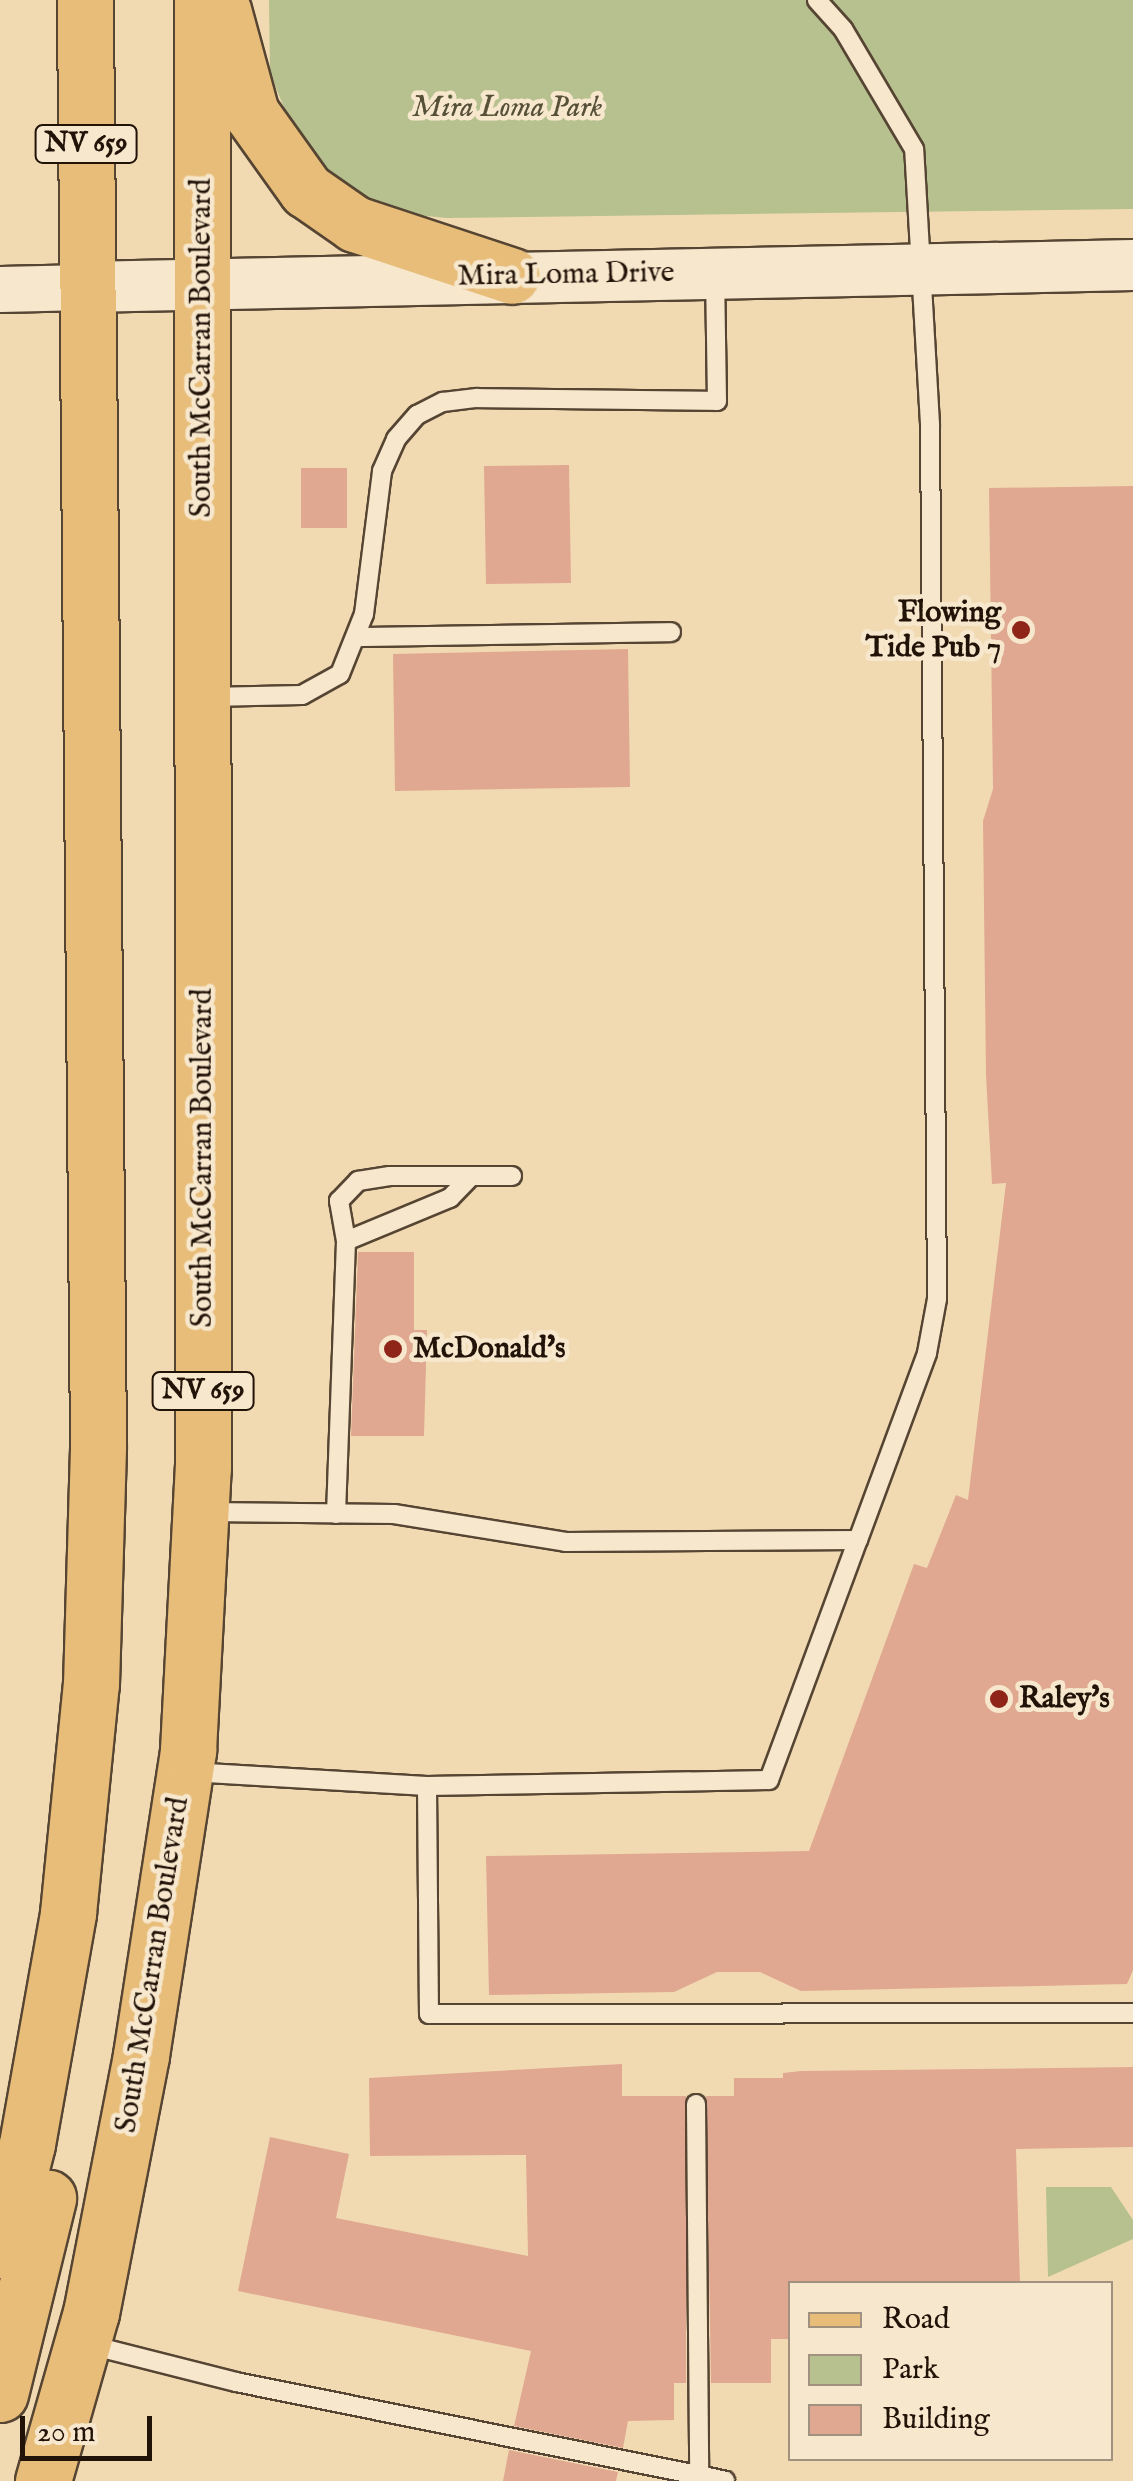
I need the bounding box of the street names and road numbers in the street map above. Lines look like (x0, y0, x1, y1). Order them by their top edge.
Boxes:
road number: NV 659 (34, 121, 138, 167)
street label: South McCarran Boulevard (184, 178, 220, 518)
street label: Mira Loma Drive (457, 255, 675, 295)
street label: South McCarran Boulevard (185, 988, 221, 1328)
road number: NV 659 (150, 1368, 256, 1414)
street label: South McCarran Boulevard (109, 1795, 197, 2135)

